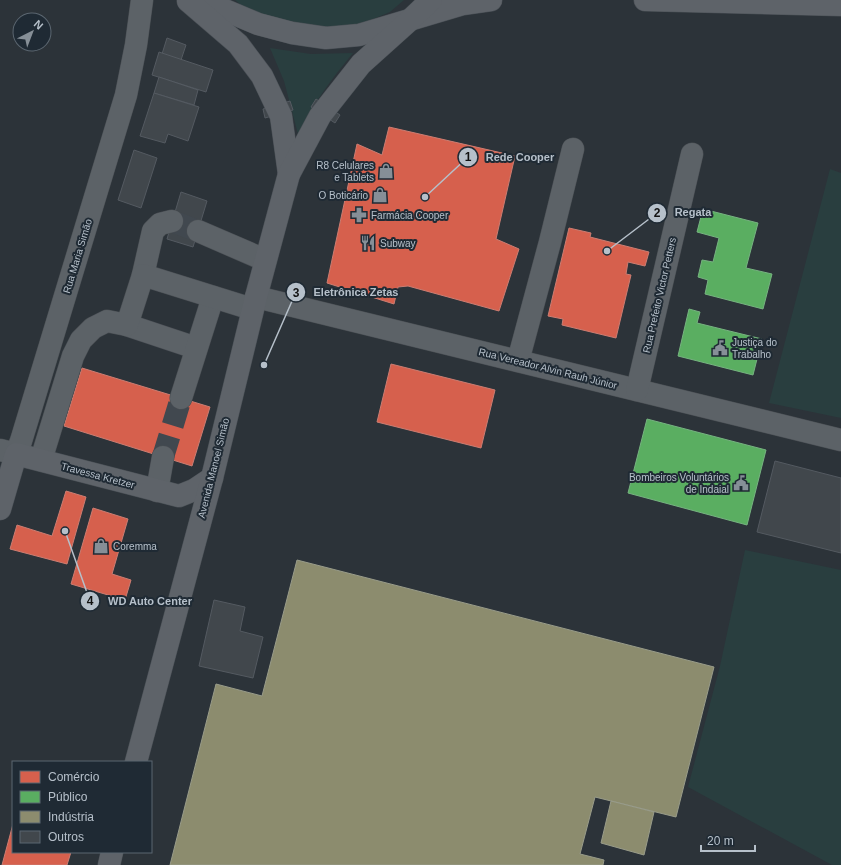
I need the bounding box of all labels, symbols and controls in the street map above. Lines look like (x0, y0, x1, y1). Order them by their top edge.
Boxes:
north arrow (12, 12, 52, 52)
text: N (32, 17, 46, 32)
callout: Rede Cooper (458, 146, 563, 169)
text: 1 (465, 150, 472, 164)
text: Rede Cooper (486, 151, 555, 163)
place label: R8 Celulares e Tablets (316, 160, 374, 183)
shop icon: R8 Celulares e Tablets (377, 162, 395, 180)
shop icon: O Boticário (371, 186, 389, 204)
place label: O Boticário (319, 190, 368, 201)
callout: Regata (647, 201, 719, 224)
pharmacy icon: Farmácia Cooper (350, 206, 368, 224)
text: 2 (654, 206, 661, 220)
text: Regata (675, 206, 712, 218)
place label: Farmácia Cooper (371, 210, 449, 221)
street label: Rua Maria Simão (61, 217, 94, 295)
restaurant icon: Subway (359, 234, 377, 252)
street label: Rua Prefeito Victor Petters (641, 236, 678, 354)
place label: Subway (380, 238, 416, 249)
callout: Eletrônica Zetas (286, 281, 407, 304)
text: 3 (293, 286, 300, 300)
text: Eletrônica Zetas (314, 286, 398, 298)
place label: Justiça do Trabalho (732, 337, 777, 360)
public building icon: Justiça do Trabalho (711, 339, 729, 357)
street label: Rua Vereador Alvin Rauh Júnior (478, 346, 619, 391)
street label: Avenida Manoel Simão (196, 417, 231, 519)
street label: Travessa Kretzer (60, 460, 137, 491)
place label: Bombeiros Voluntários de Indaial (629, 472, 729, 495)
public building icon: Bombeiros Voluntários de Indaial (732, 474, 750, 492)
shop icon: Coremma (92, 537, 110, 555)
place label: Coremma (113, 541, 157, 552)
callout: WD Auto Center (80, 589, 200, 612)
text: 4 (87, 594, 94, 608)
text: WD Auto Center (108, 595, 193, 607)
legend (12, 761, 152, 853)
text: Comércio (48, 770, 100, 784)
text: Público (48, 790, 88, 804)
text: Indústria (48, 810, 94, 824)
scale bar (701, 827, 755, 853)
text: Outros (48, 830, 84, 844)
text: 20 m (707, 834, 734, 848)

